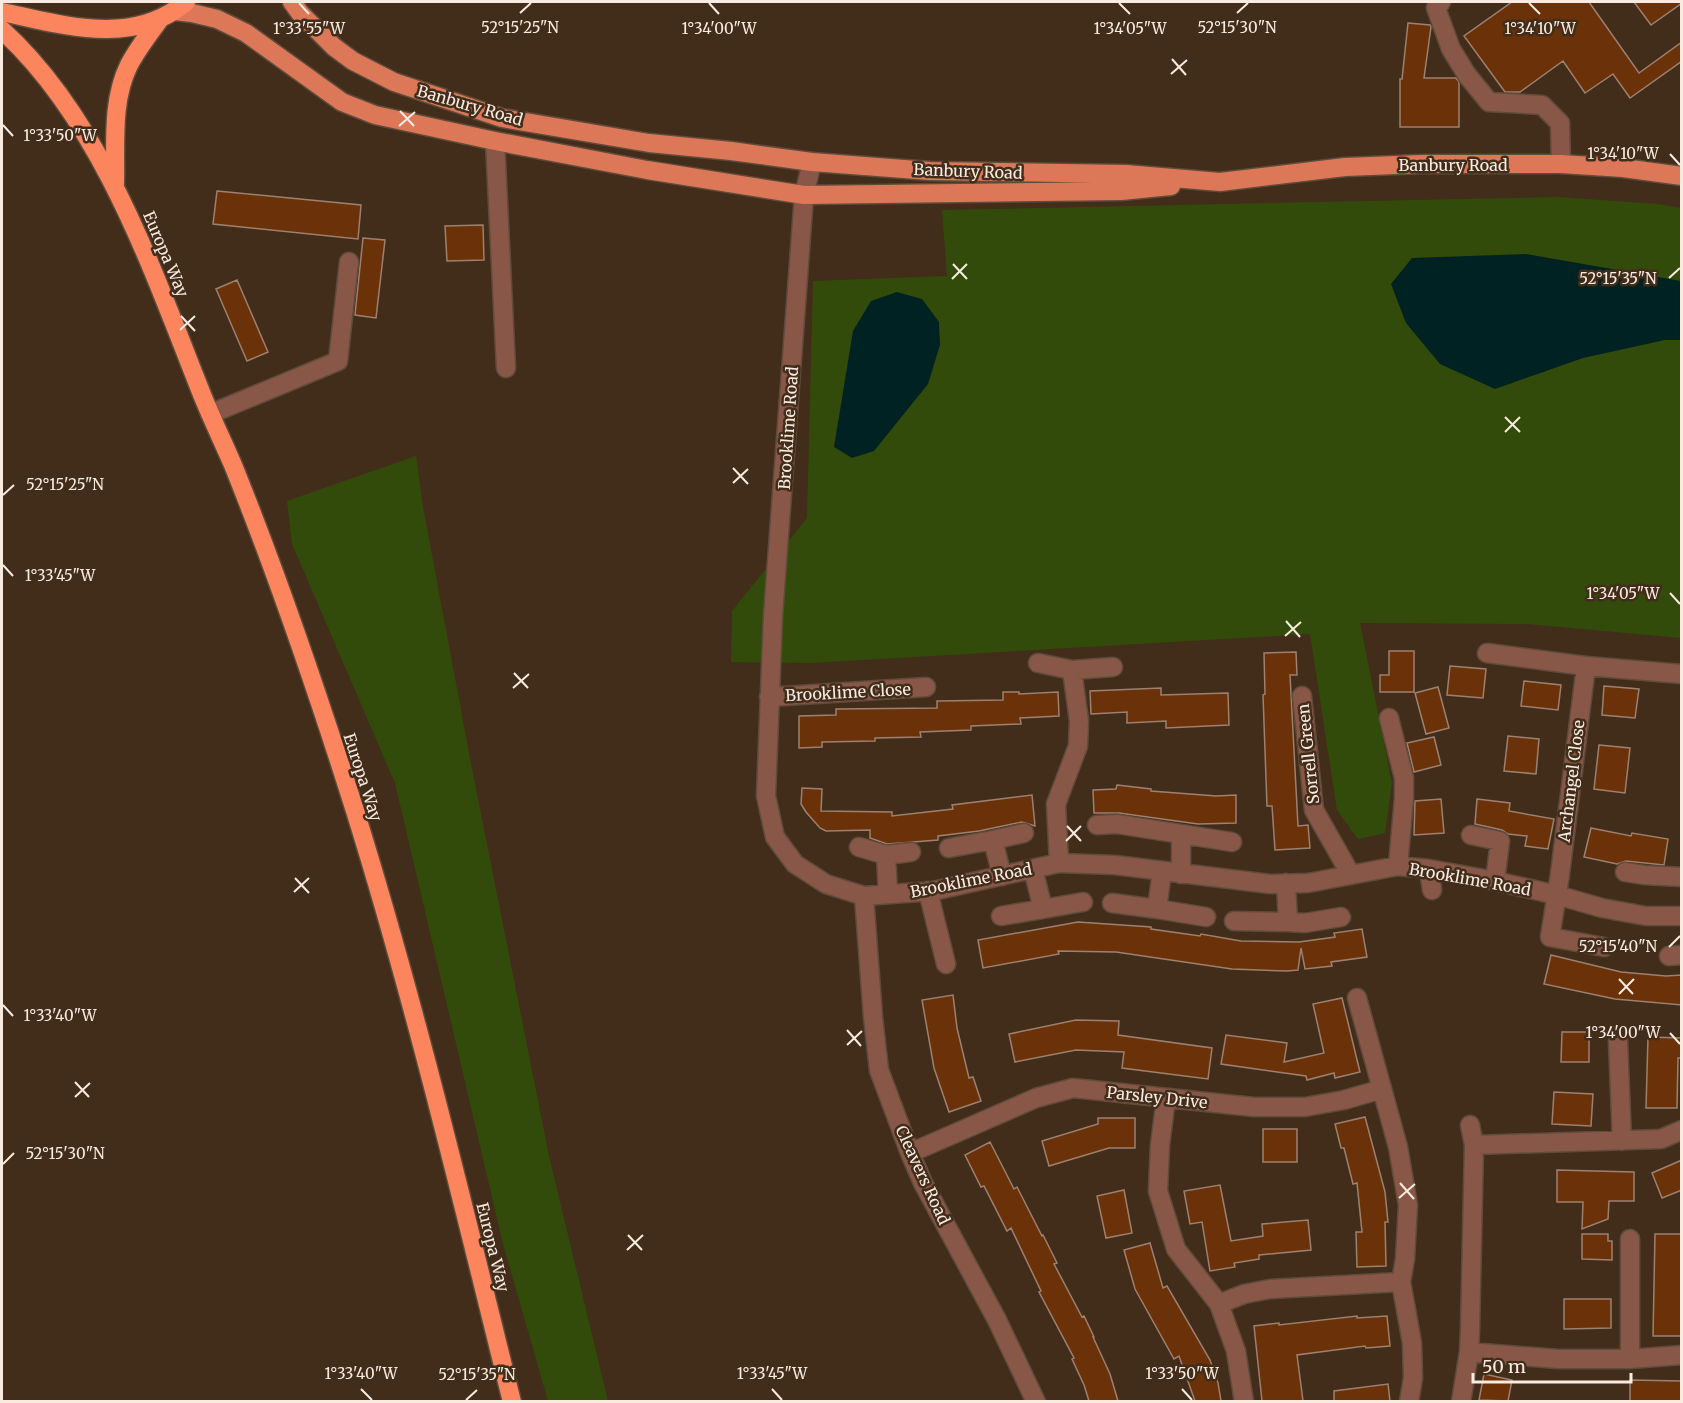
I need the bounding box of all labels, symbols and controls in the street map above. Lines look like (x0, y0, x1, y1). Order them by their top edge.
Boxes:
text: 52°15'25"N (481, 18, 559, 37)
text: 52°15'30"N (1197, 18, 1277, 37)
text: 1°33'55"W (273, 19, 346, 38)
text: 1°34'00"W (682, 19, 757, 38)
text: 1°34'05"W (1093, 19, 1168, 38)
text: 1°34'10"W (1504, 19, 1577, 38)
street label: Banbury Road (415, 80, 526, 130)
text: 1°33'50"W (23, 126, 98, 145)
text: 1°34'10"W (1587, 144, 1660, 163)
street label: Banbury Road (1398, 155, 1508, 175)
street label: Banbury Road (913, 159, 1023, 183)
street label: Europa Way (139, 208, 193, 301)
text: 52°15'35"N (1579, 269, 1657, 288)
street label: Brooklime Road (774, 365, 802, 490)
text: 52°15'25"N (26, 475, 104, 494)
text: 1°33'45"W (25, 566, 96, 585)
text: 1°34'05"W (1586, 584, 1661, 603)
street label: Brooklime Close (785, 679, 911, 705)
street label: Sorrell Green (1293, 702, 1323, 805)
street label: Archangel Close (1553, 719, 1588, 844)
street label: Europa Way (339, 730, 387, 824)
street label: Brooklime Road (908, 858, 1034, 902)
street label: Brooklime Road (1407, 858, 1533, 900)
text: 52°15'40"N (1579, 937, 1658, 956)
text: 1°33'40"W (24, 1006, 97, 1025)
text: 1°34'00"W (1586, 1023, 1661, 1042)
street label: Parsley Drive (1106, 1082, 1208, 1112)
street label: Cleavers Road (891, 1122, 955, 1228)
text: 52°15'30"N (25, 1144, 105, 1163)
street label: Europa Way (472, 1200, 514, 1294)
scale bar (1473, 1346, 1630, 1384)
text: 50 m (1482, 1355, 1526, 1378)
text: 1°33'40"W (325, 1364, 398, 1383)
text: 1°33'45"W (737, 1364, 808, 1383)
text: 1°33'50"W (1145, 1364, 1220, 1383)
text: 52°15'35"N (438, 1365, 516, 1384)

